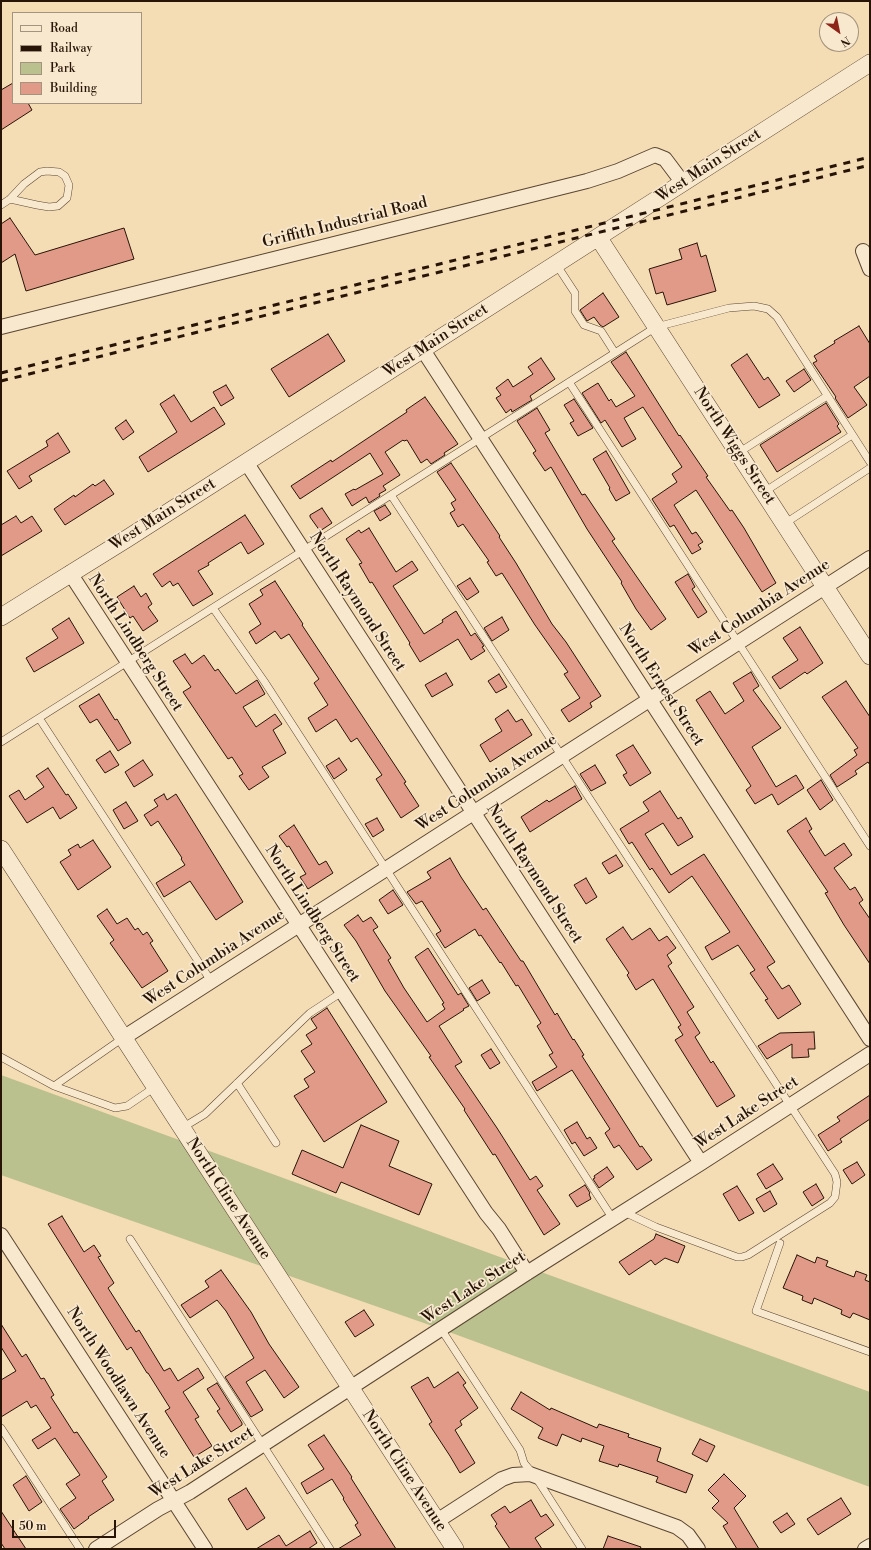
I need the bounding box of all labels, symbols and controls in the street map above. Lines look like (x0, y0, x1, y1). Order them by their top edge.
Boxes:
legend (12, 12, 142, 104)
north arrow (819, 12, 859, 52)
text: Road (50, 21, 78, 36)
text: N (838, 33, 852, 49)
text: Railway (50, 41, 92, 56)
text: Park (50, 61, 75, 76)
text: Building (50, 81, 97, 96)
street label: West Main Street (653, 125, 765, 207)
street label: Griffith Industrial Road (260, 193, 430, 253)
street label: West Main Street (380, 300, 492, 382)
street label: North Wiggs Street (689, 384, 779, 508)
street label: West Main Street (106, 475, 220, 555)
street label: North Raymond Street (305, 529, 409, 675)
street label: West Columbia Avenue (686, 555, 834, 661)
street label: North Lindberg Street (83, 571, 187, 715)
street label: North Ernest Street (614, 620, 708, 750)
street label: West Columbia Avenue (413, 730, 561, 836)
street label: North Raymond Street (482, 801, 586, 947)
street label: North Lindberg Street (260, 842, 364, 986)
street label: West Columbia Avenue (141, 905, 289, 1011)
street label: West Lake Street (692, 1072, 802, 1154)
street label: North Cline Avenue (181, 1134, 275, 1264)
street label: West Lake Street (419, 1247, 529, 1329)
street label: North Woodlawn Avenue (62, 1304, 174, 1462)
street label: North Cline Avenue (357, 1406, 451, 1536)
street label: West Lake Street (146, 1423, 258, 1503)
scale bar (14, 1512, 118, 1538)
text: 50 m (19, 1519, 47, 1534)

